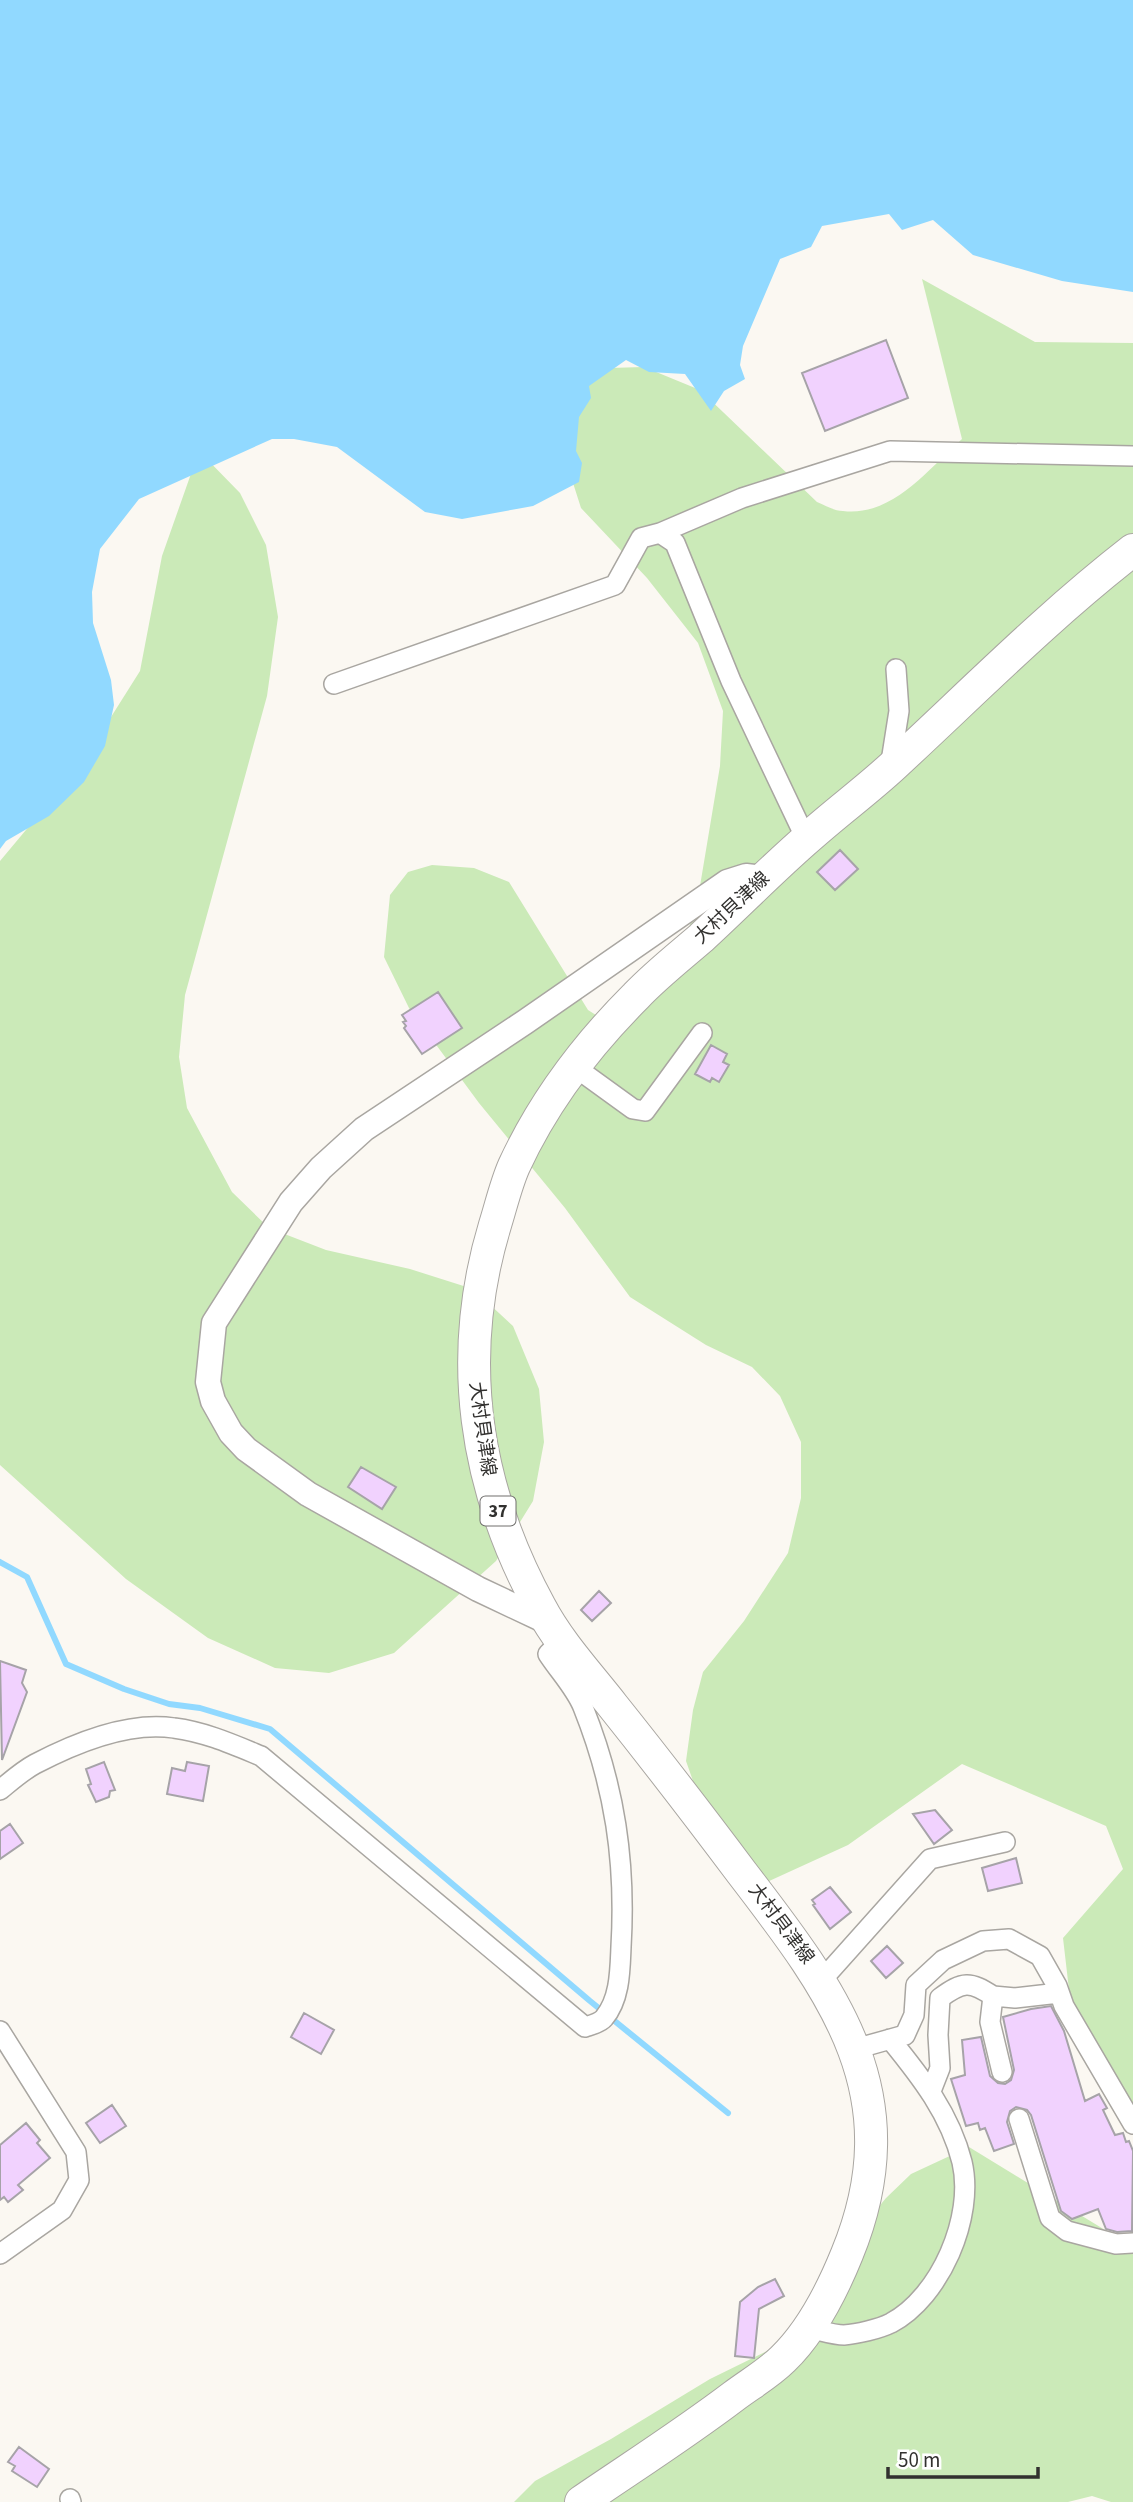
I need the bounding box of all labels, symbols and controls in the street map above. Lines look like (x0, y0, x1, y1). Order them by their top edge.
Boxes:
street label: 大村貝津線 (688, 866, 776, 950)
street label: 大村貝津線 (462, 1380, 502, 1478)
road number: 37 (480, 1496, 516, 1526)
street label: 大村貝津線 (742, 1878, 820, 1970)
scale bar (888, 2436, 1038, 2480)
text: 50 m (898, 2445, 940, 2475)

